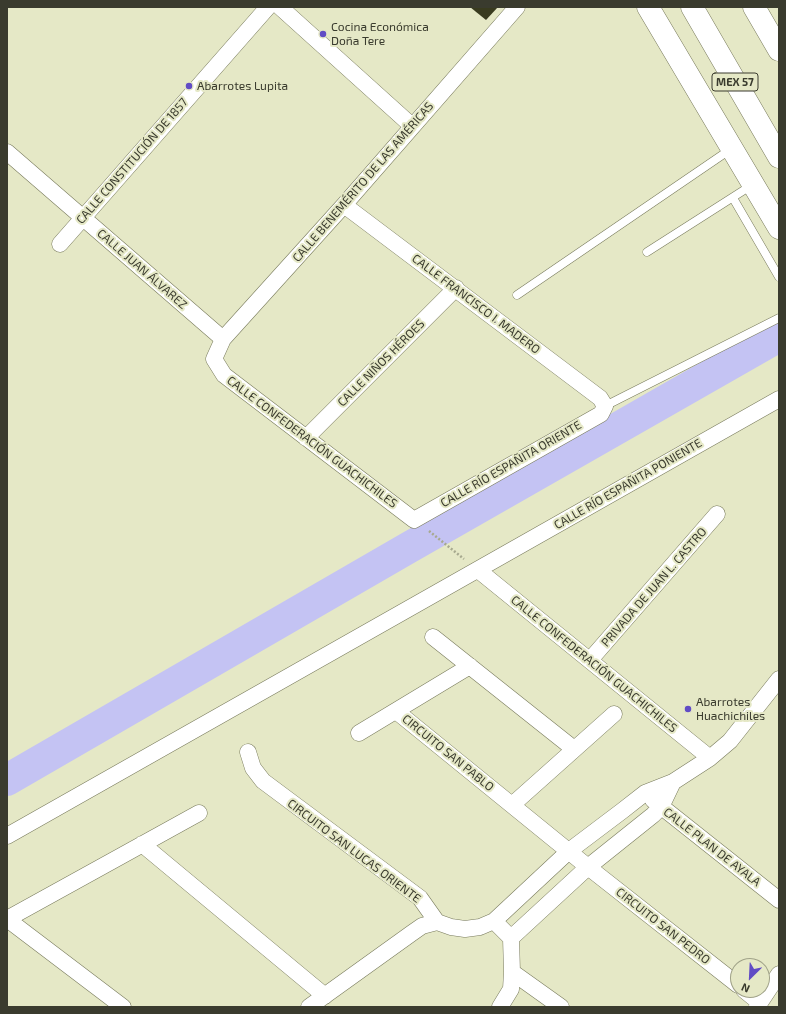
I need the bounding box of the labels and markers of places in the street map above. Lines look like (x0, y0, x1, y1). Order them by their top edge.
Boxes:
place label: Cocina Económica Doña Tere (331, 20, 429, 48)
marker: Cocina Económica Doña Tere (318, 29, 328, 39)
place label: Abarrotes Lupita (197, 79, 288, 93)
marker: Abarrotes Lupita (184, 81, 194, 91)
place label: Abarrotes Huachichiles (696, 695, 765, 723)
marker: Abarrotes Huachichiles (683, 704, 693, 714)

